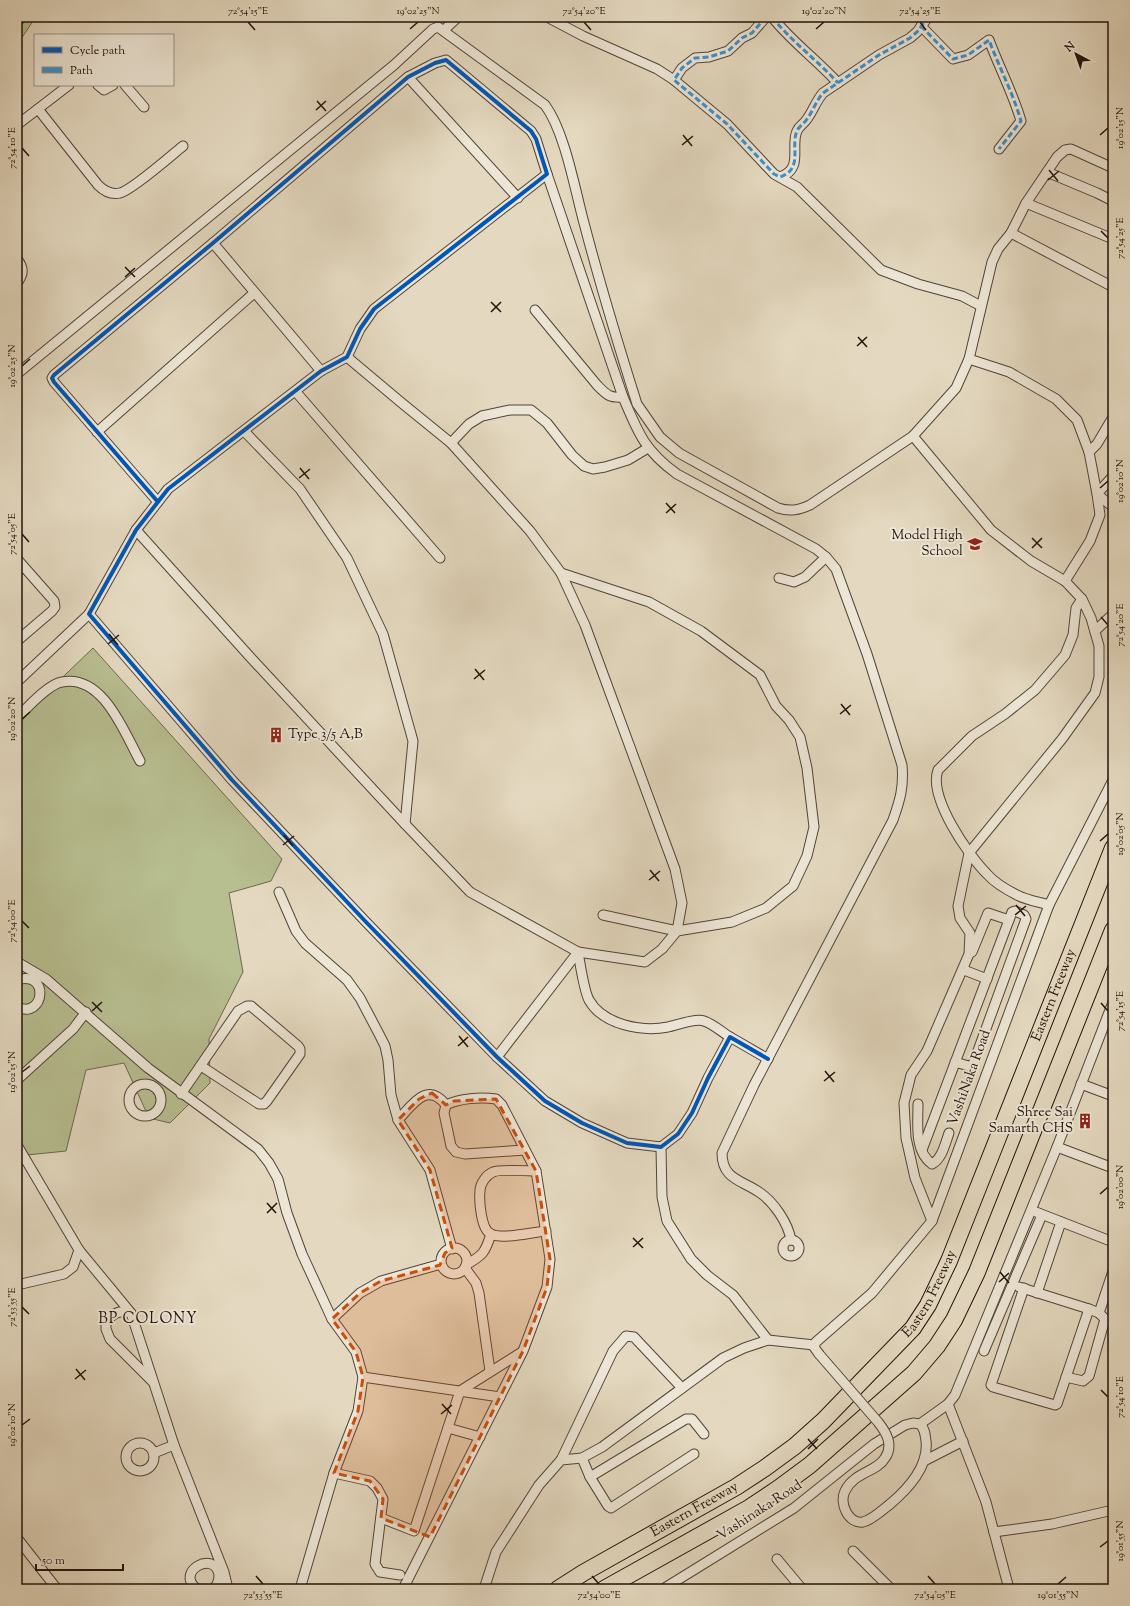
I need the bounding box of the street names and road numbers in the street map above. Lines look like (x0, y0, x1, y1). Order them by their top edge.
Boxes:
street label: Eastern Freeway (1027, 946, 1082, 1044)
street label: VashiNaka Road (943, 1027, 997, 1129)
street label: Eastern Freeway (898, 1247, 962, 1343)
street label: Vashinaka Road (714, 1476, 807, 1546)
street label: Eastern Freeway (647, 1477, 742, 1543)

